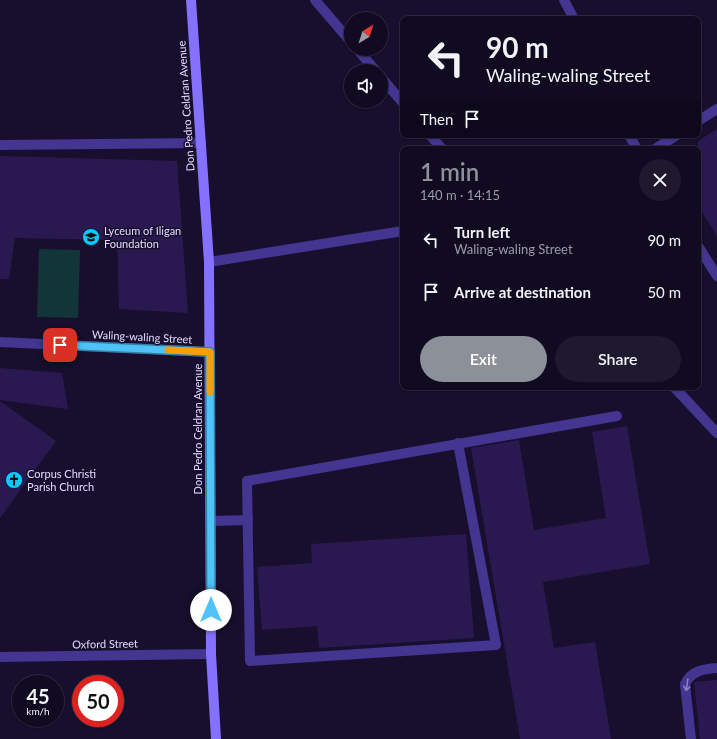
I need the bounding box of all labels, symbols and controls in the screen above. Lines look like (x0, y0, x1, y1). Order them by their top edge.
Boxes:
north arrow (344, 12, 388, 56)
map controls (344, 12, 388, 108)
text: 90 m (486, 30, 549, 64)
icon: left (420, 32, 472, 84)
street label: Don Pedro Celdran Avenue (174, 40, 197, 172)
button: sound (344, 64, 388, 108)
text: Waling-waling Street (486, 64, 650, 86)
icon: arrive (461, 108, 483, 130)
text: Then (420, 110, 453, 128)
text: 1 min (420, 157, 479, 186)
button: close (639, 159, 681, 201)
text: 140 m · 14:15 (420, 187, 500, 203)
text: Turn left (454, 223, 510, 241)
place label: Lyceum of Iligan Foundation (104, 224, 181, 250)
school or university icon: Lyceum of Iligan Foundation (81, 227, 101, 247)
icon: left (420, 229, 442, 251)
text: 90 m (647, 231, 681, 249)
text: Waling-waling Street (454, 241, 573, 257)
icon: arrive (420, 281, 442, 303)
text: Arrive at destination (454, 283, 591, 301)
text: 50 m (647, 283, 681, 301)
street label: Waling-waling Street (92, 327, 193, 346)
pin (43, 328, 77, 362)
icon: arrive (49, 334, 71, 356)
button: Exit (420, 336, 547, 382)
button: Share (555, 336, 681, 382)
street label: Don Pedro Celdran Avenue (191, 363, 204, 494)
place label: Corpus Christi Parish Church (27, 467, 96, 493)
church icon: Corpus Christi Parish Church (4, 470, 24, 490)
position arrow (190, 589, 232, 631)
street label: Oxford Street (72, 636, 138, 651)
speed limit sign: 50 (72, 675, 124, 727)
one-way arrow (683, 678, 691, 691)
text: 45 (26, 684, 50, 708)
text: km/h (26, 705, 50, 717)

